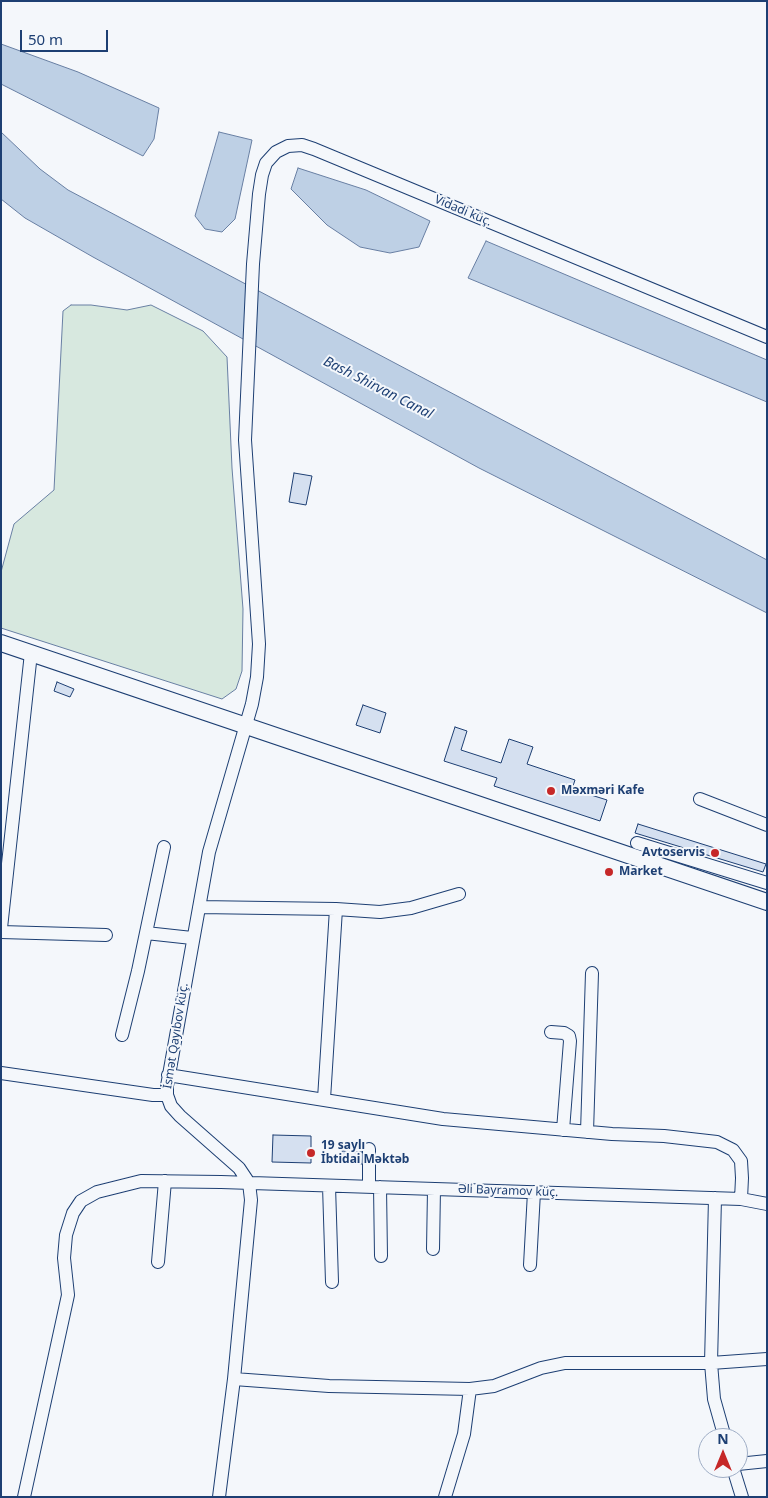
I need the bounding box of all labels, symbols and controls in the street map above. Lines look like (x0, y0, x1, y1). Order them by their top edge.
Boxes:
scale bar (22, 20, 110, 52)
text: 50 m (28, 29, 63, 49)
street label: Vidadi küç. (432, 192, 494, 230)
water label: Bash Shirvan Canal (320, 353, 436, 423)
place label: Məxməri Kafe (561, 784, 644, 798)
marker: Məxməri Kafe (545, 785, 557, 797)
place label: Avtoservis (642, 846, 705, 860)
marker: Avtoservis (709, 847, 721, 859)
place label: Market (619, 865, 663, 879)
marker: Market (603, 866, 615, 878)
street label: İsmət Qayıbov küç. (161, 982, 191, 1090)
place label: 19 saylı İbtidai Məktəb (321, 1139, 409, 1167)
marker: 19 saylı İbtidai Məktəb (305, 1147, 317, 1159)
street label: Əli Bayramov küç. (458, 1182, 558, 1200)
north arrow (698, 1428, 748, 1478)
text: N (717, 1429, 729, 1448)

